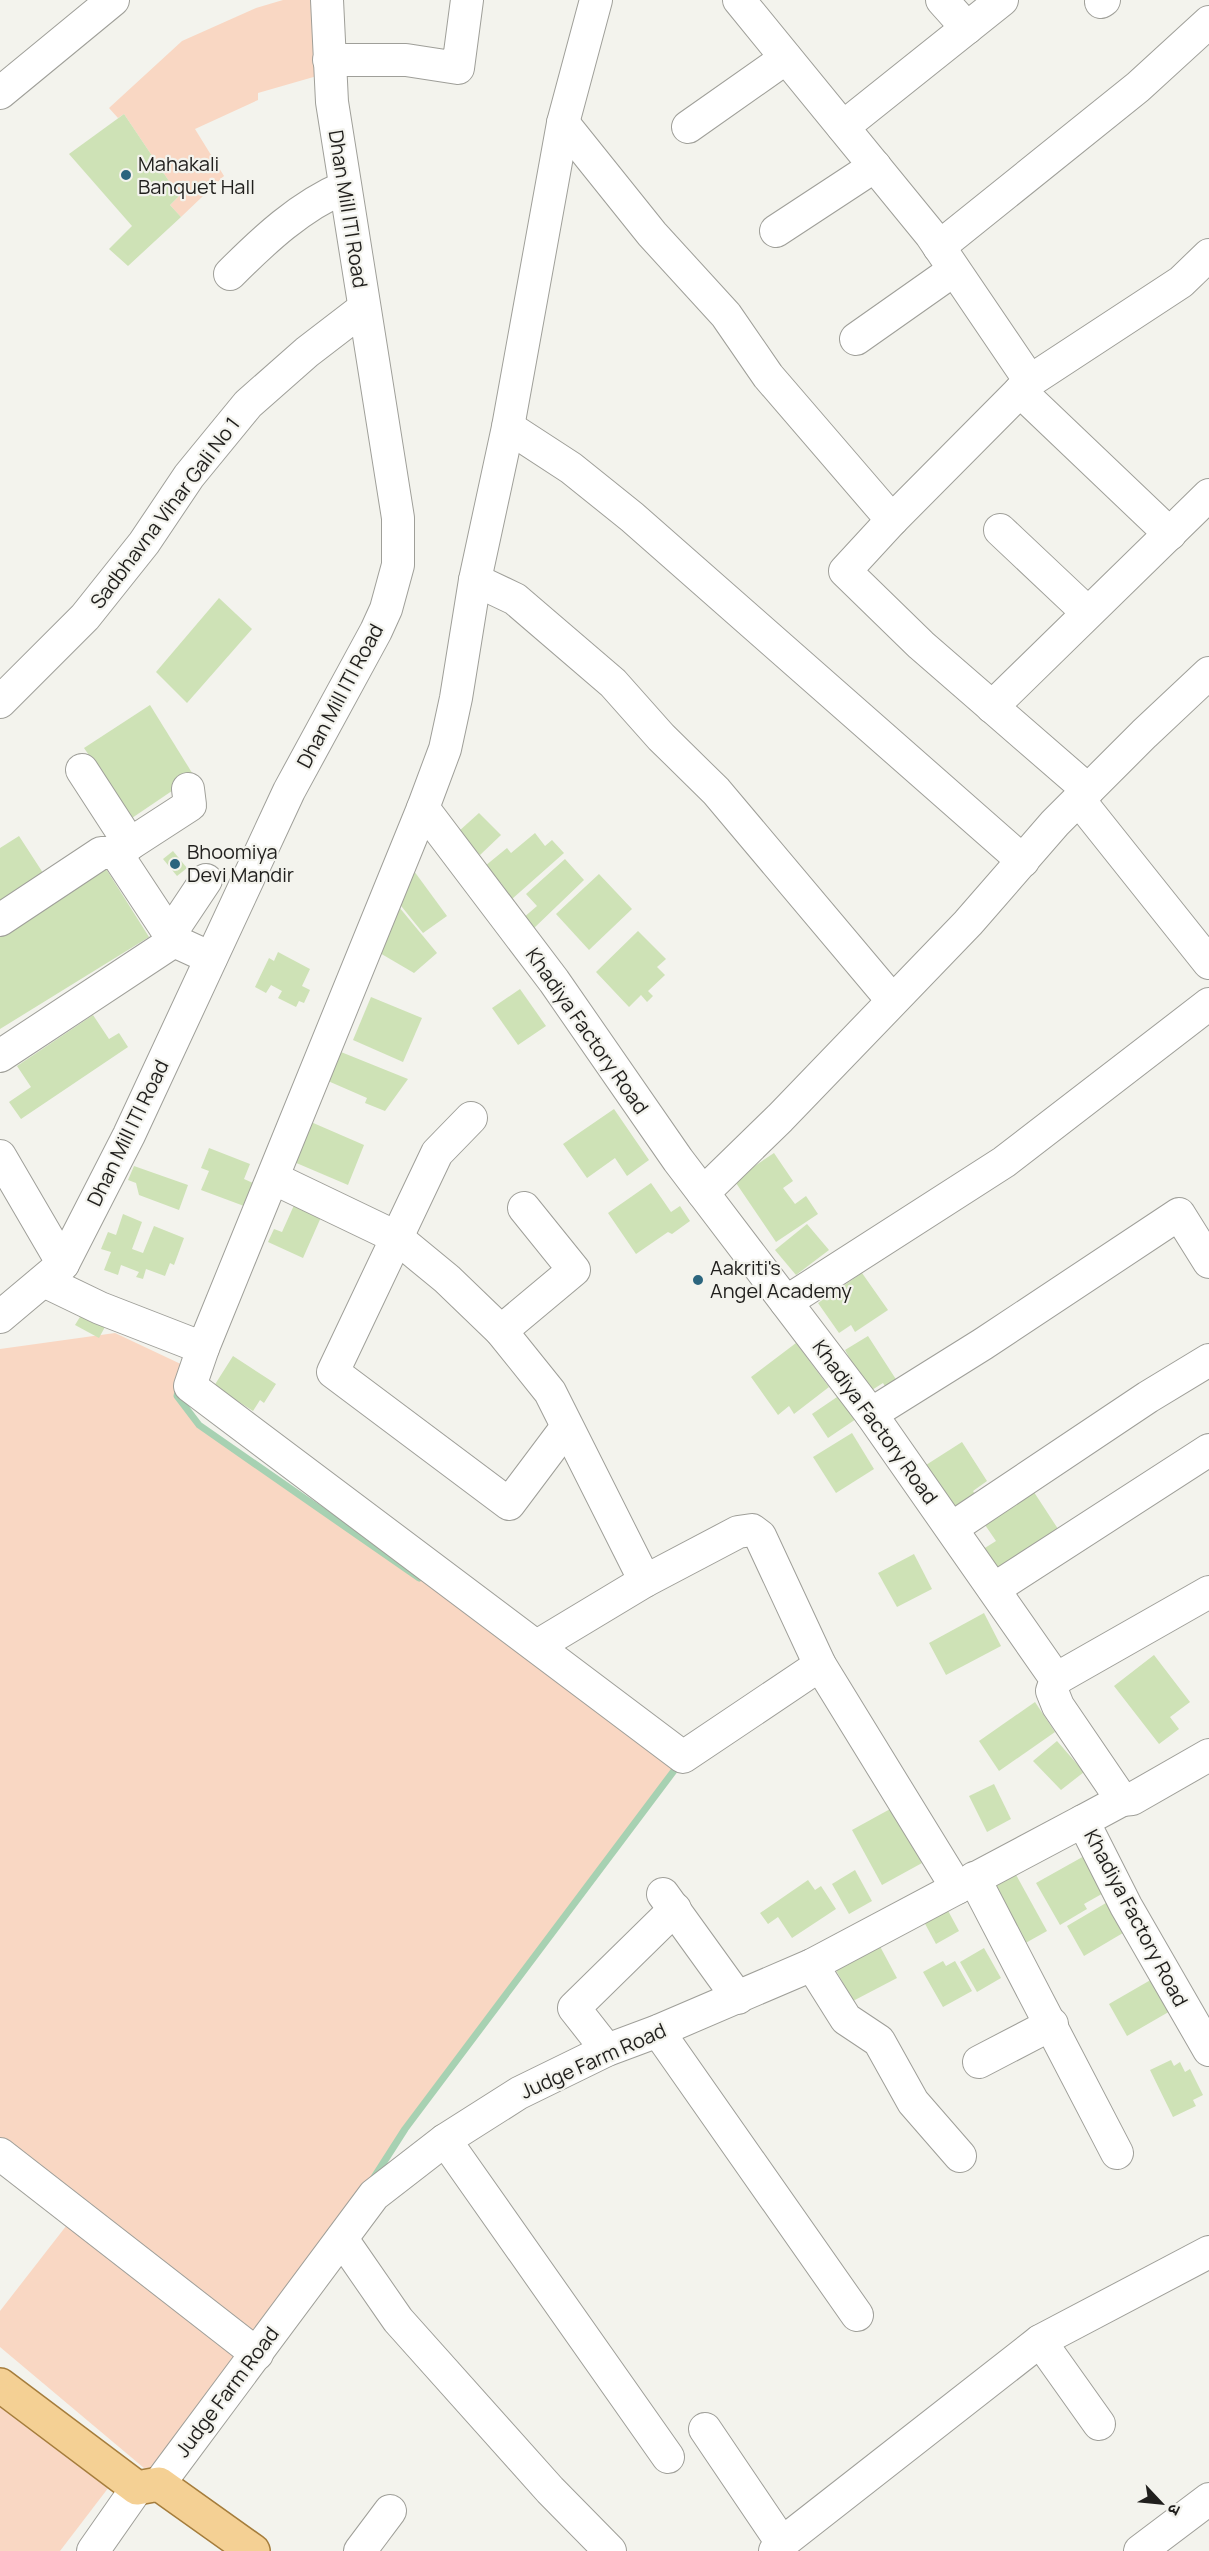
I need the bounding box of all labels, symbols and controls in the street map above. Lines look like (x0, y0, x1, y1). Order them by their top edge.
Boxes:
street label: Dhan Mill ITI Road (323, 128, 374, 290)
place label: Mahakali Banquet Hall (138, 150, 255, 200)
marker: Mahakali Banquet Hall (119, 168, 133, 182)
street label: Sadbhavna Vihar Gali No 1 (84, 411, 246, 614)
street label: Dhan Mill ITI Road (290, 619, 389, 773)
place label: Bhoomiya Devi Mandir (187, 838, 294, 888)
marker: Bhoomiya Devi Mandir (168, 857, 182, 871)
street label: Khadiya Factory Road (520, 942, 655, 1119)
street label: Dhan Mill ITI Road (80, 1055, 175, 1211)
place label: Aakriti's Angel Academy (710, 1254, 852, 1304)
marker: Aakriti's Angel Academy (691, 1273, 705, 1287)
street label: Khadiya Factory Road (807, 1334, 944, 1509)
street label: Khadiya Factory Road (1078, 1824, 1195, 2011)
street label: Judge Farm Road (516, 2016, 670, 2105)
street label: Judge Farm Road (169, 2321, 285, 2462)
north arrow (1131, 2473, 1191, 2533)
text: उ (1162, 2501, 1186, 2519)

